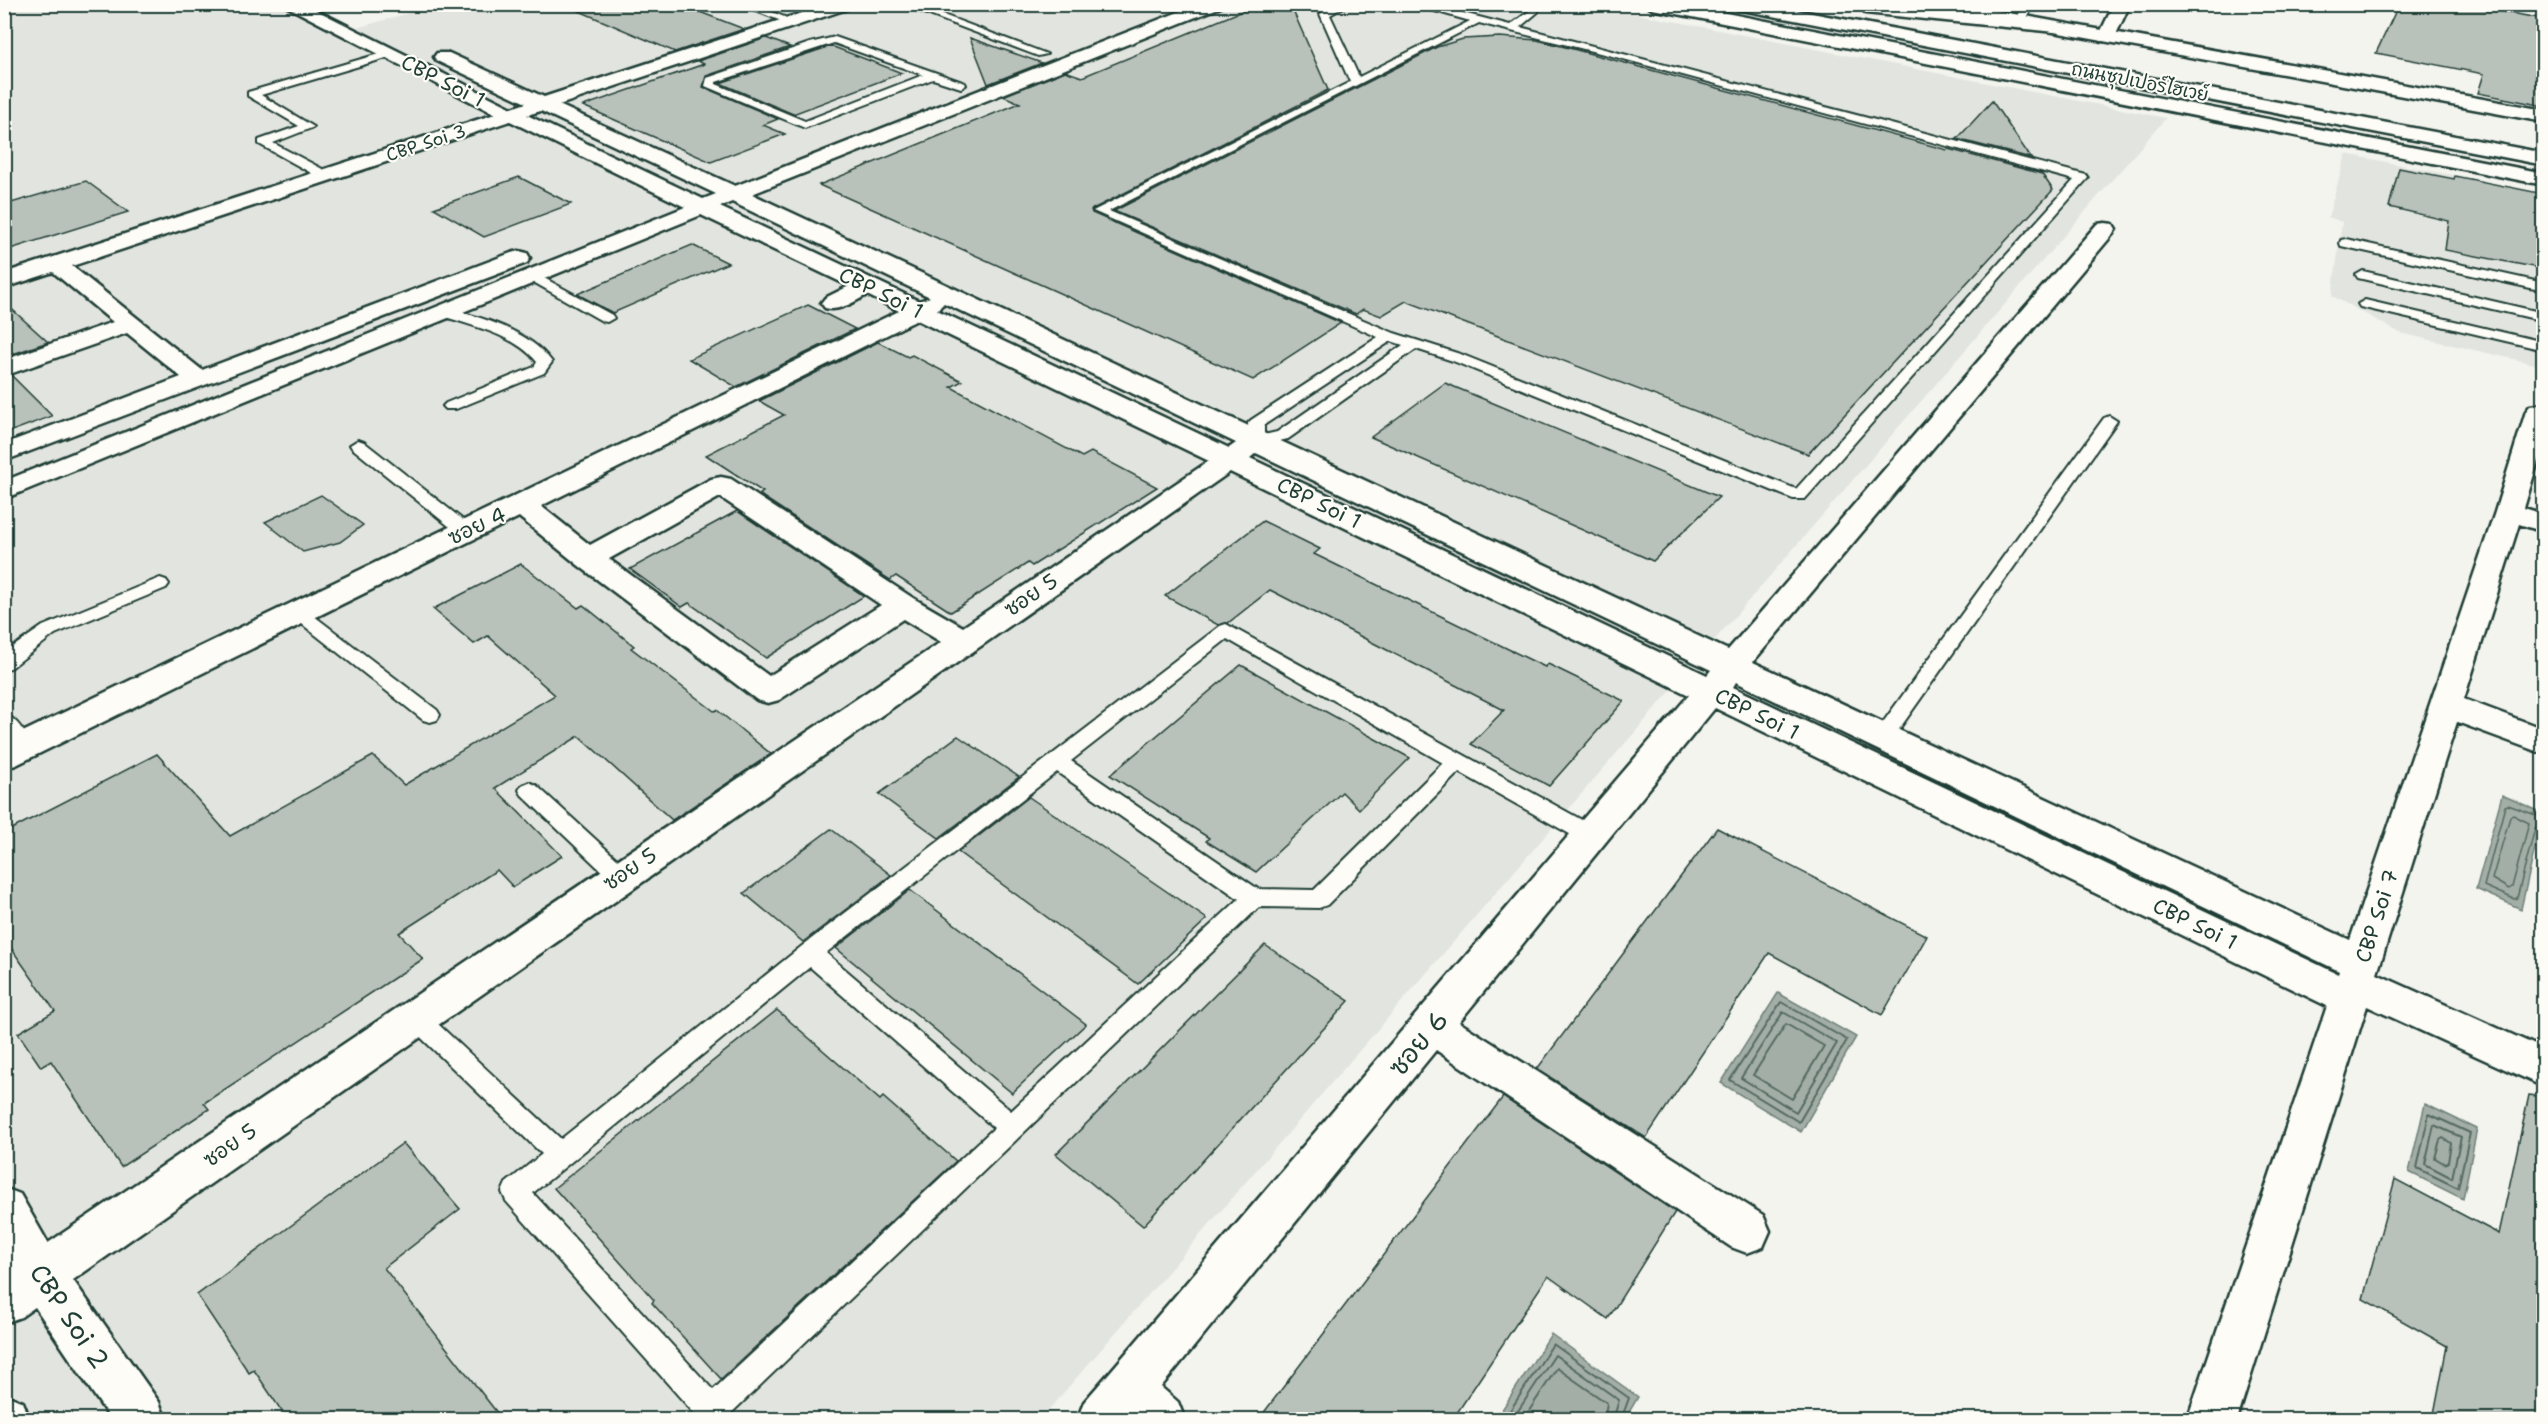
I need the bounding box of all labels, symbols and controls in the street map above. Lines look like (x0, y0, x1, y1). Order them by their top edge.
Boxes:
street label: CBP Soi 1 (396, 48, 490, 114)
street label: ถนนซุปเปอร์ไฮเวย์ (2069, 56, 2211, 109)
street label: CBP Soi 3 (383, 119, 469, 167)
street label: CBP Soi 1 (834, 261, 928, 325)
street label: CBP Soi 1 (1272, 471, 1366, 535)
street label: ซอย 4 (443, 500, 511, 552)
street label: ซอย 5 (999, 567, 1063, 623)
street label: CBP Soi 1 (1710, 682, 1804, 746)
street label: ซอย 5 (598, 841, 662, 897)
street label: CBP Soi 7 (2349, 866, 2405, 966)
street label: CBP Soi 1 (2148, 892, 2242, 956)
street label: ซอย 6 (1380, 1003, 1456, 1083)
street label: ซอย 5 (198, 1117, 262, 1173)
street label: CBP Soi 2 (22, 1257, 118, 1375)

